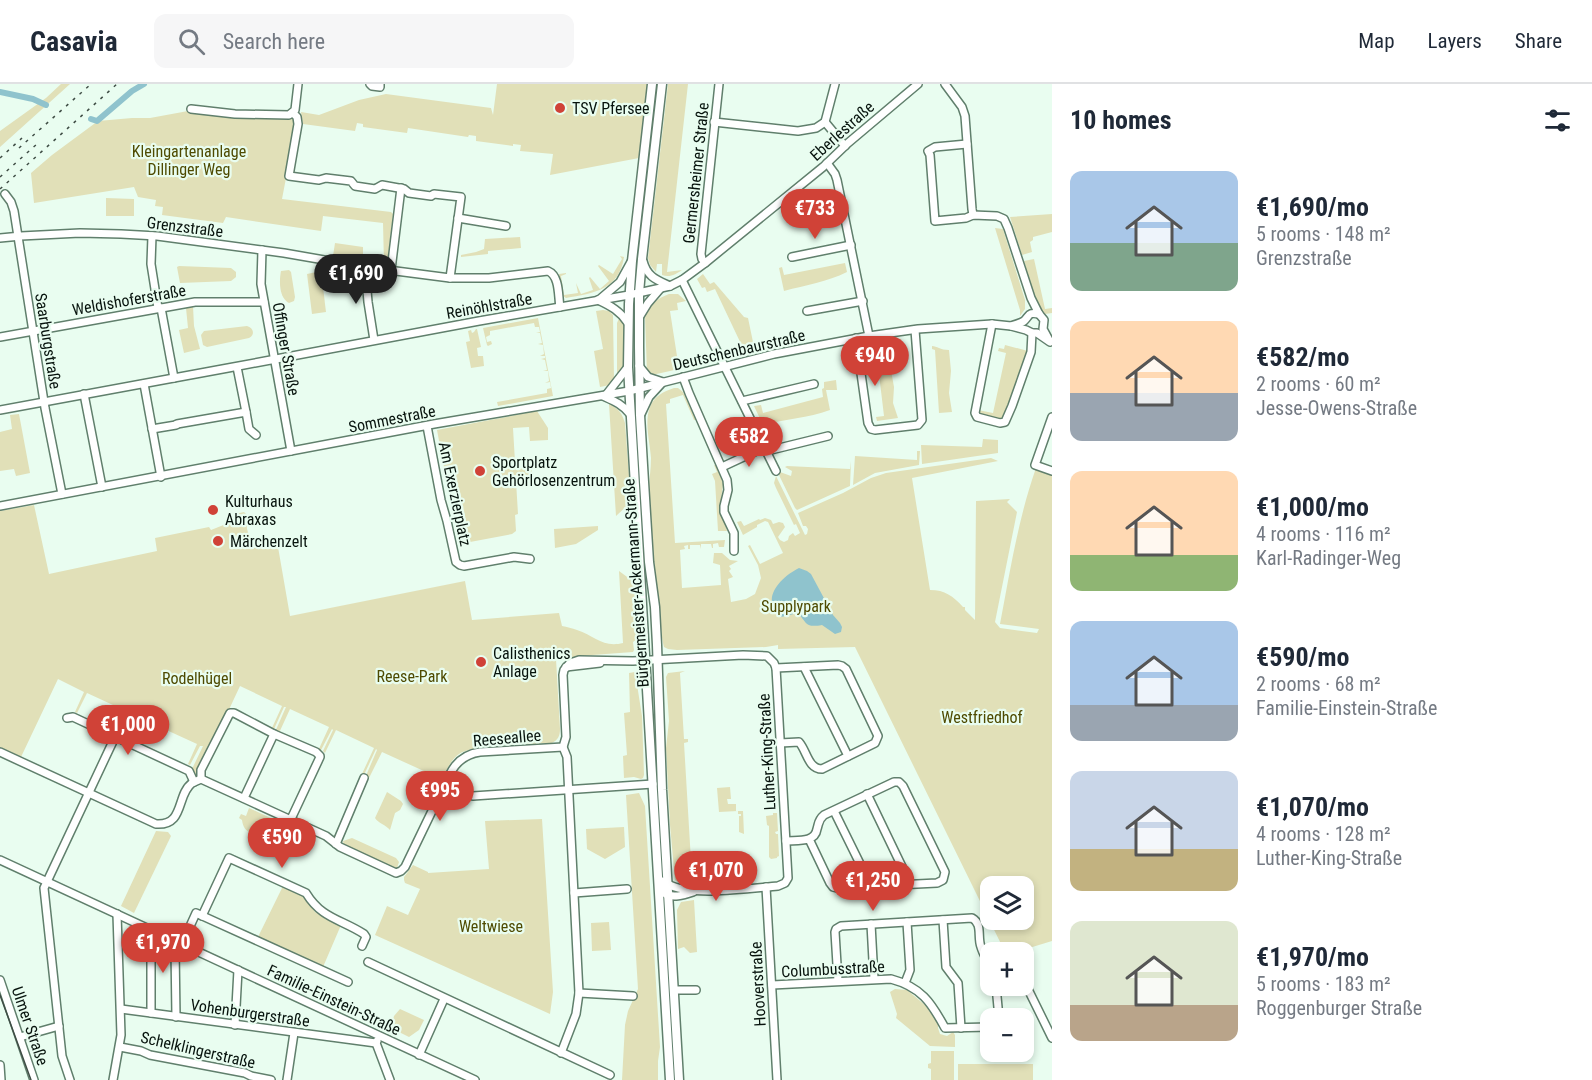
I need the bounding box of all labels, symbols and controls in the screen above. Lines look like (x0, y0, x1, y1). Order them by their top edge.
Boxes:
search box (154, 14, 574, 68)
text: Casavia (30, 25, 118, 58)
icon: search (175, 25, 208, 58)
text: Search here (223, 29, 325, 54)
text: Map (1358, 29, 1395, 53)
text: Layers (1428, 29, 1482, 53)
text: Share (1515, 29, 1562, 53)
street label: Eberlestraße (806, 97, 878, 165)
place label: TSV Pfersee (572, 99, 650, 118)
marker: TSV Pfersee (553, 101, 567, 115)
street label: Germersheimer Straße (679, 102, 713, 244)
icon: filters (1541, 104, 1574, 137)
text: 10 homes (1070, 105, 1172, 135)
park label: Kleingartenanlage Dillinger Weg (132, 142, 246, 179)
pin: €733 (779, 189, 851, 240)
text: €1,690/mo (1256, 192, 1369, 222)
icon: home (1118, 195, 1190, 267)
text: €733 (795, 196, 835, 220)
street label: Grenzstraße (146, 213, 224, 241)
text: 5 rooms · 148 m² (1256, 222, 1391, 246)
text: Grenzstraße (1256, 246, 1352, 270)
pin: €1,690 (307, 254, 405, 305)
text: €1,690 (328, 261, 384, 285)
street label: Weldishoferstraße (71, 281, 187, 319)
street label: Reinöhlstraße (445, 289, 533, 323)
street label: Saarburgstraße (31, 292, 65, 390)
street label: Offinger Straße (268, 301, 304, 397)
street label: Deutschenbaurstraße (671, 326, 807, 374)
pin: €940 (839, 336, 911, 387)
text: €582/mo (1256, 342, 1349, 372)
text: €940 (855, 343, 895, 367)
icon: home (1118, 345, 1190, 417)
text: 2 rooms · 60 m² (1256, 372, 1381, 396)
text: Jesse-Owens-Straße (1256, 396, 1417, 420)
street label: Sommestraße (347, 401, 437, 437)
pin: €582 (713, 417, 785, 468)
text: €582 (729, 424, 769, 448)
street label: Am Exerzierplatz (435, 440, 475, 548)
place label: Sportplatz Gehörlosenzentrum (492, 453, 615, 490)
marker: Sportplatz Gehörlosenzentrum (473, 464, 487, 478)
street label: Bürgermeister-Ackermann-Straße (619, 478, 653, 688)
place label: Kulturhaus Abraxas (225, 492, 293, 529)
text: €1,000/mo (1256, 492, 1369, 522)
icon: home (1118, 495, 1190, 567)
marker: Kulturhaus Abraxas (206, 503, 220, 517)
text: 4 rooms · 116 m² (1256, 522, 1391, 546)
place label: Märchenzelt (230, 532, 308, 551)
marker: Märchenzelt (211, 534, 225, 548)
text: Karl-Radinger-Weg (1256, 546, 1401, 570)
park label: Supplypark (761, 597, 832, 616)
text: €590/mo (1256, 642, 1349, 672)
place label: Calisthenics Anlage (493, 644, 570, 681)
icon: home (1118, 645, 1190, 717)
marker: Calisthenics Anlage (474, 655, 488, 669)
park label: Reese-Park (377, 667, 448, 686)
park label: Rodelhügel (162, 669, 232, 688)
text: 2 rooms · 68 m² (1256, 672, 1381, 696)
street label: Luther-King-Straße (754, 693, 780, 811)
text: Familie-Einstein-Straße (1256, 696, 1437, 720)
pin: €1,000 (79, 705, 177, 756)
park label: Westfriedhof (941, 708, 1023, 727)
text: €1,000 (100, 712, 156, 736)
street label: Reeseallee (472, 726, 542, 750)
pin: €995 (404, 771, 476, 822)
text: €995 (420, 778, 460, 802)
text: €1,070/mo (1256, 792, 1369, 822)
icon: home (1118, 795, 1190, 867)
pin: €590 (246, 818, 318, 869)
text: 4 rooms · 128 m² (1256, 822, 1391, 846)
text: €590 (262, 825, 302, 849)
text: Luther-King-Straße (1256, 846, 1402, 870)
pin: €1,070 (667, 851, 765, 902)
text: €1,070 (688, 858, 744, 882)
pin: €1,250 (824, 861, 922, 912)
text: €1,250 (845, 868, 901, 892)
map controls (980, 876, 1034, 1062)
button: layers (980, 876, 1034, 930)
park label: Weltwiese (459, 917, 523, 936)
pin: €1,970 (114, 923, 212, 974)
text: €1,970 (135, 930, 191, 954)
street label: Hooverstraße (746, 941, 770, 1027)
button: + (980, 942, 1034, 996)
text: €1,970/mo (1256, 942, 1369, 972)
icon: home (1118, 945, 1190, 1017)
street label: Columbusstraße (781, 957, 885, 981)
street label: Familie-Einstein-Straße (264, 961, 404, 1039)
text: 5 rooms · 183 m² (1256, 972, 1391, 996)
street label: Ulmer Straße (8, 984, 52, 1068)
street label: Vohenburgerstraße (189, 995, 311, 1031)
text: Roggenburger Straße (1256, 996, 1422, 1020)
button: − (980, 1008, 1034, 1062)
street label: Schelklingerstraße (139, 1028, 257, 1072)

